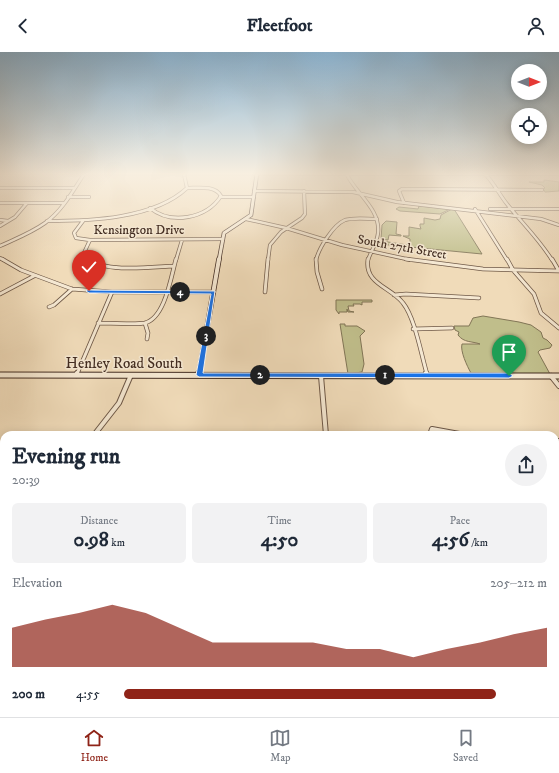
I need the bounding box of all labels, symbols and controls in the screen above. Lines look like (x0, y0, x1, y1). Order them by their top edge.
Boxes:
icon: back (12, 15, 34, 37)
text: Fleetfoot (247, 15, 312, 37)
icon: person (525, 15, 547, 37)
north arrow (511, 64, 547, 100)
map controls (511, 64, 547, 144)
button: locate (511, 108, 547, 144)
street label: Kensington Drive (94, 222, 185, 238)
street label: South 27th Street (356, 231, 448, 263)
pin (72, 250, 106, 291)
icon: check (78, 256, 100, 278)
pin: 4 (170, 282, 190, 302)
text: 4 (177, 285, 183, 299)
pin: 3 (196, 326, 216, 346)
text: 3 (204, 329, 208, 343)
pin (492, 335, 526, 376)
icon: arrive (498, 341, 520, 363)
street label: Henley Road South (66, 354, 183, 373)
pin: 2 (250, 365, 270, 385)
pin: 1 (375, 365, 395, 385)
text: 2 (257, 368, 263, 382)
text: 1 (383, 368, 387, 382)
text: Evening run (12, 443, 120, 470)
button: share (505, 444, 547, 486)
text: 20:39 (12, 472, 40, 488)
text: Distance (80, 514, 118, 528)
text: Time (268, 514, 291, 528)
text: Pace (450, 514, 470, 528)
text: 0.98 (73, 528, 109, 553)
text: 4:50 (261, 528, 298, 553)
text: 4:56 (432, 528, 469, 553)
text: km (109, 536, 125, 550)
text: /km (469, 536, 488, 550)
text: Elevation (12, 575, 62, 591)
text: 205–212 m (490, 575, 547, 591)
text: 200 m (12, 686, 45, 702)
text: 4:55 (76, 686, 100, 702)
tab: Home (81, 727, 108, 765)
tab: Map (269, 727, 291, 765)
tab: Saved (453, 727, 478, 765)

